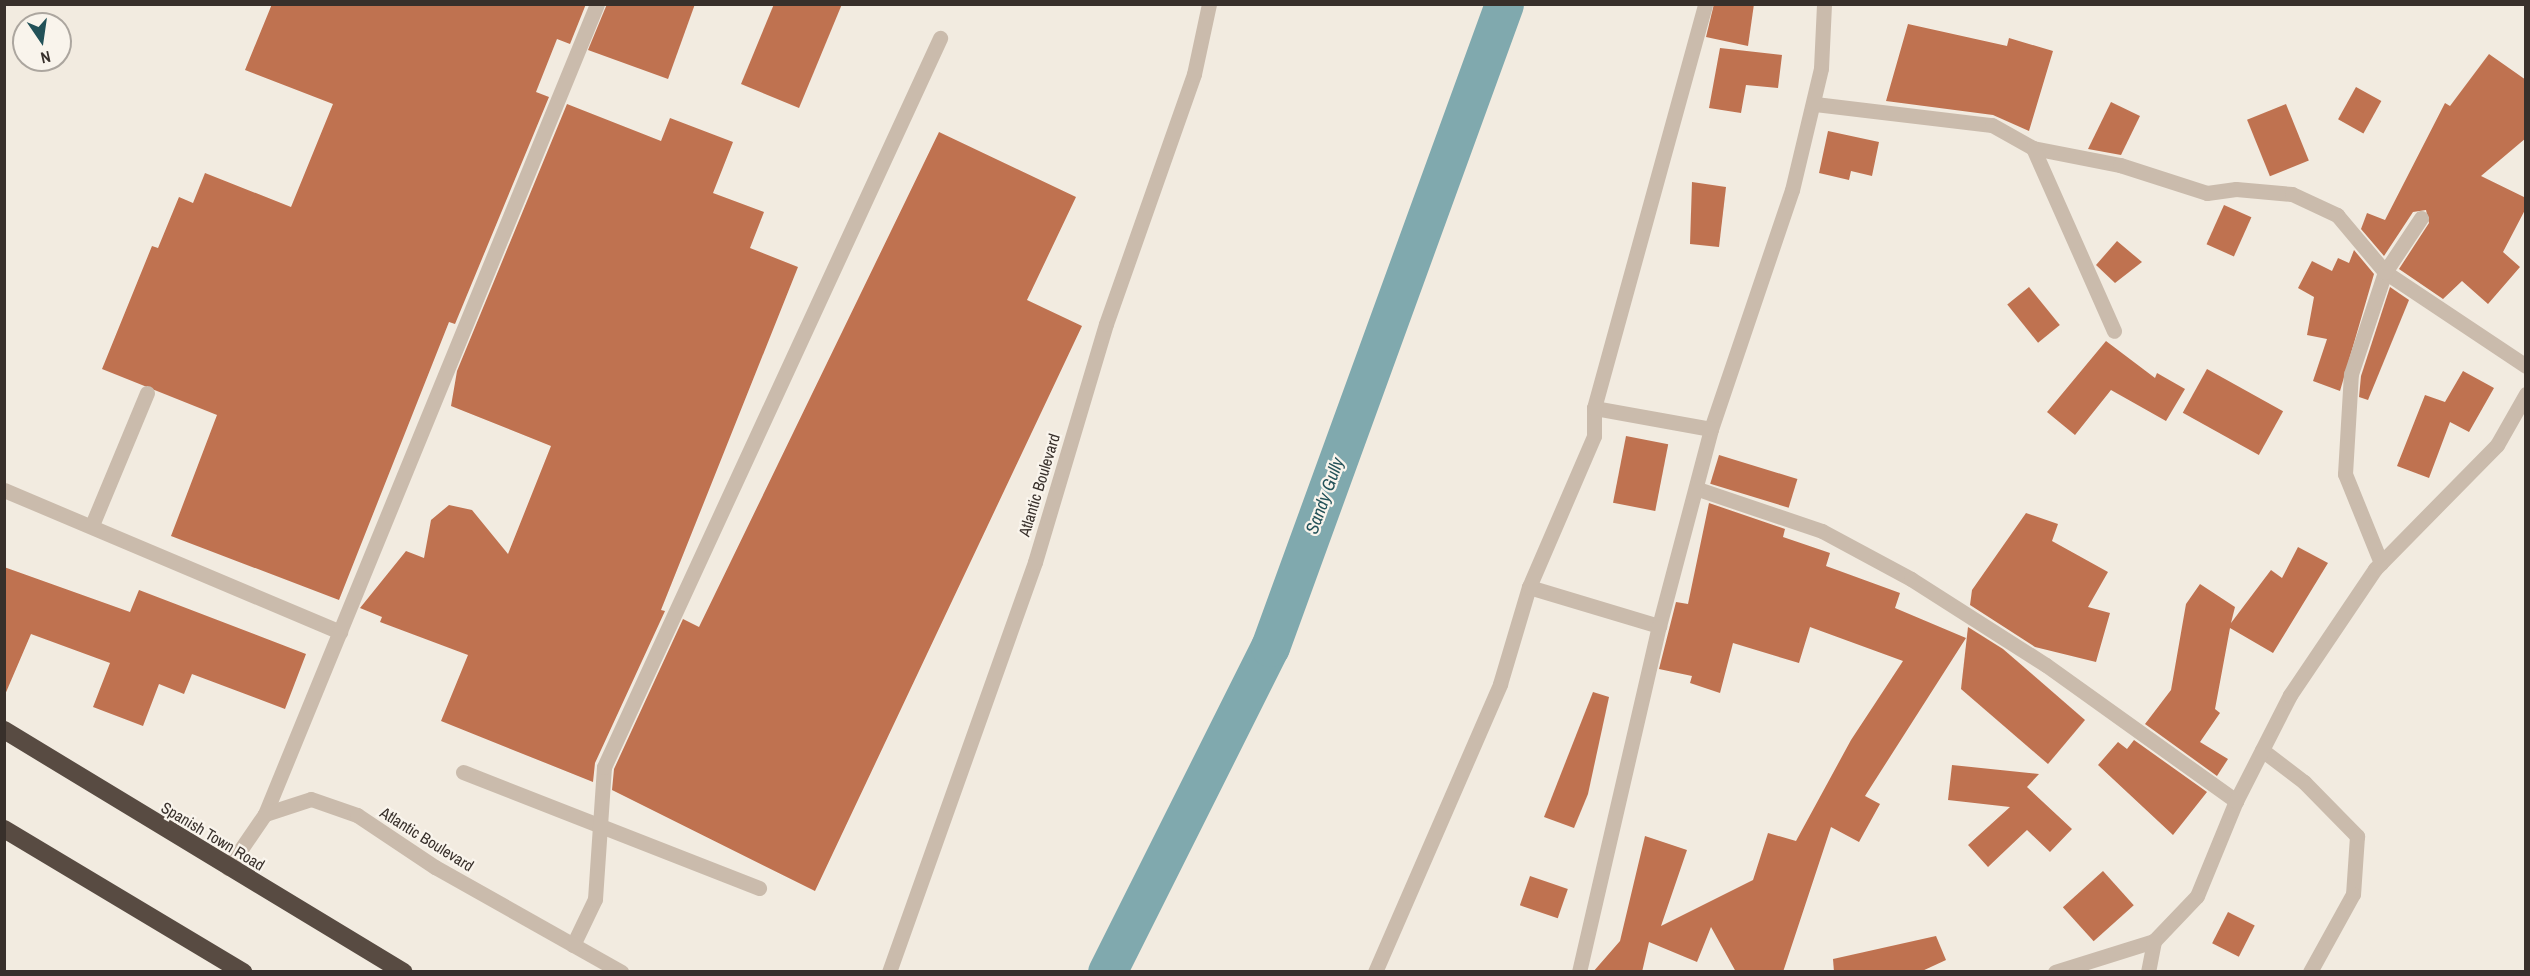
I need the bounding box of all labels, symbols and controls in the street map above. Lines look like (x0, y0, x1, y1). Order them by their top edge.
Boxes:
north arrow (12, 12, 72, 72)
text: N (39, 46, 53, 69)
street label: Atlantic Boulevard (1014, 431, 1064, 539)
water label: Sandy Gully (1301, 455, 1349, 537)
street label: Spanish Town Road (158, 798, 268, 874)
street label: Atlantic Boulevard (377, 803, 477, 875)

